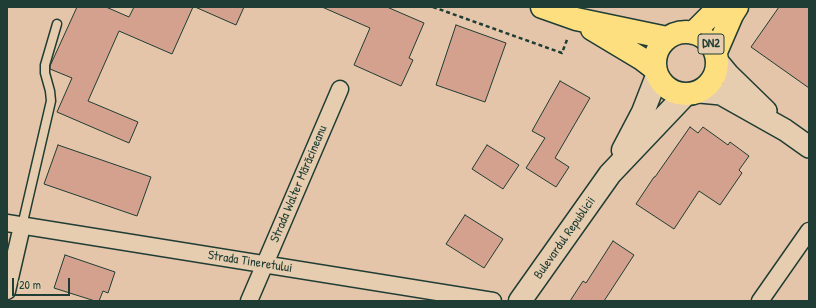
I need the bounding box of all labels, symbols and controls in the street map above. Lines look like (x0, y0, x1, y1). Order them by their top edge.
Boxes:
road number: DN2 (698, 34, 724, 54)
street label: Strada Walter Mărăcineanu (267, 123, 331, 245)
street label: Bulevardul Republicii (531, 194, 599, 282)
street label: Strada Tineretului (207, 248, 293, 276)
scale bar (14, 270, 72, 296)
text: 20 m (19, 276, 41, 293)

